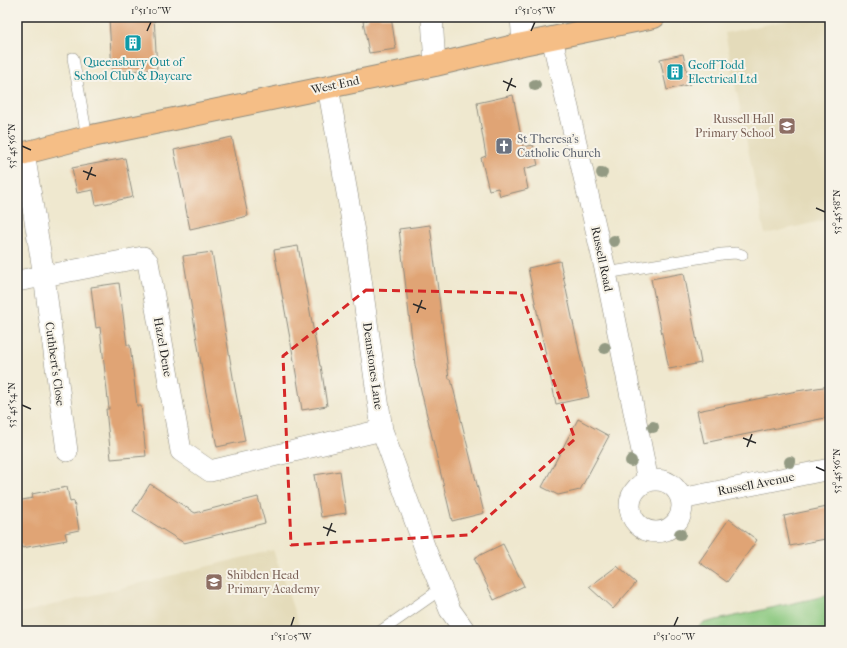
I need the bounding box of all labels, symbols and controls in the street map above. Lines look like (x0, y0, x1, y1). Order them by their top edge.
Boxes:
text: 1°51'10"W (131, 5, 172, 17)
text: 1°51'05"W (515, 5, 557, 17)
building icon: Queensbury Out of School Club & Daycare (123, 33, 143, 53)
place label: Queensbury Out of School Club & Daycare (74, 55, 192, 83)
place label: Geoff Todd Electrical Ltd (688, 58, 758, 86)
building icon: Geoff Todd Electrical Ltd (665, 62, 685, 82)
street label: West End (309, 73, 361, 97)
place label: Russell Hall Primary School (695, 112, 775, 140)
school or university icon: Russell Hall Primary School (777, 116, 797, 136)
text: 53°45'56"N (6, 123, 18, 169)
place label: St Theresa's Catholic Church (517, 132, 601, 160)
church icon: St Theresa's Catholic Church (494, 136, 514, 156)
text: 53°45'58"N (831, 189, 843, 235)
street label: Russell Road (588, 225, 616, 293)
street label: Hazel Dene (151, 316, 175, 378)
street label: Cuthbert's Close (42, 321, 68, 407)
street label: Deanstones Lane (360, 322, 386, 411)
text: 53°45'54"N (6, 382, 18, 428)
text: 53°45'56"N (831, 448, 843, 494)
street label: Russell Avenue (716, 470, 796, 498)
place label: Shibden Head Primary Academy (227, 568, 320, 596)
school or university icon: Shibden Head Primary Academy (204, 572, 224, 592)
text: 1°51'05"W (271, 631, 313, 643)
text: 1°51'00"W (653, 631, 696, 643)

